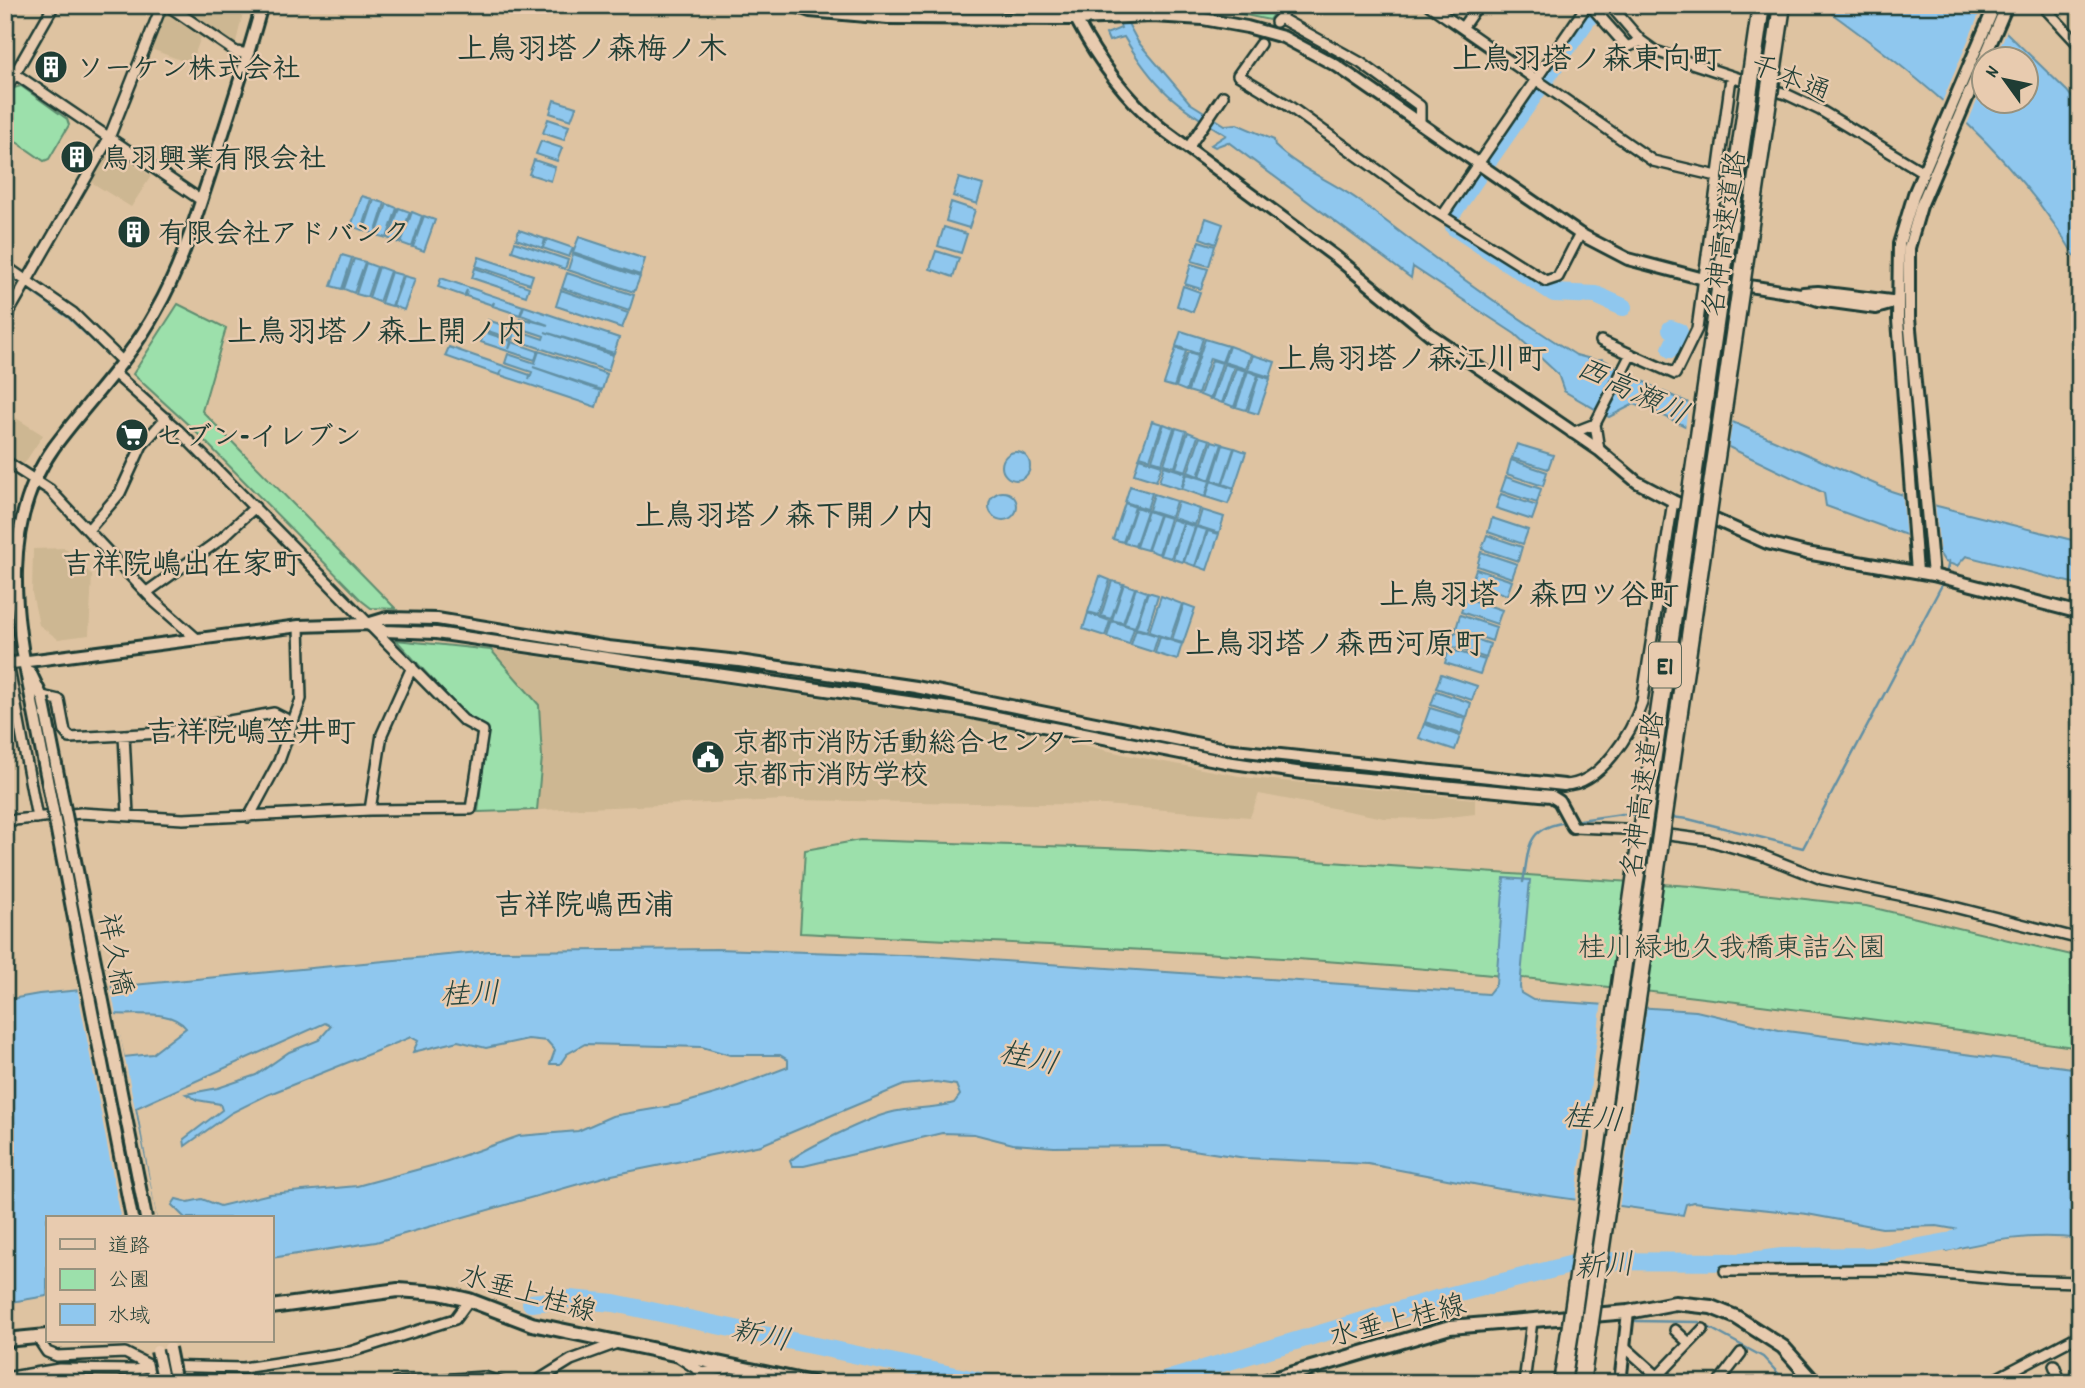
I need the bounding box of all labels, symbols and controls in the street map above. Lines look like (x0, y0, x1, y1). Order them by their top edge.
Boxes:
district label: 上鳥羽塔ノ森梅ノ木 (457, 31, 727, 74)
district label: 上鳥羽塔ノ森東向町 (1452, 41, 1722, 84)
north arrow (1969, 46, 2039, 116)
street label: 千本通 (1743, 47, 1836, 116)
building icon: ソーケン株式会社 (32, 48, 70, 86)
place label: ソーケン株式会社 (76, 52, 300, 92)
text: N (1980, 61, 2008, 84)
building icon: 鳥羽興業有限会社 (58, 138, 96, 176)
place label: 鳥羽興業有限会社 (102, 142, 326, 182)
street label: 名神高速道路 (1696, 148, 1759, 320)
building icon: 有限会社アドバンク (115, 213, 153, 251)
place label: 有限会社アドバンク (158, 217, 410, 257)
district label: 上鳥羽塔ノ森上開ノ内 (227, 314, 527, 357)
district label: 上鳥羽塔ノ森江川町 (1277, 341, 1547, 384)
water label: 西高瀬川 (1568, 349, 1695, 439)
supermarket icon: セブン-イレブン (113, 416, 151, 454)
place label: セブン-イレブン (156, 420, 362, 460)
district label: 上鳥羽塔ノ森下開ノ内 (635, 498, 935, 541)
district label: 吉祥院嶋出在家町 (62, 546, 302, 589)
district label: 上鳥羽塔ノ森四ツ谷町 (1379, 577, 1679, 620)
district label: 上鳥羽塔ノ森西河原町 (1185, 626, 1485, 669)
road number: E1 (1649, 642, 1681, 688)
street label: 名神高速道路 (1614, 709, 1677, 881)
district label: 吉祥院嶋笠井町 (146, 714, 356, 757)
place label: 京都市消防活動総合センター 京都市消防学校 (732, 726, 1096, 798)
public building icon: 京都市消防活動総合センター 京都市消防学校 (689, 738, 727, 776)
district label: 吉祥院嶋西浦 (494, 887, 674, 930)
street label: 祥久橋 (84, 910, 140, 1000)
park label: 桂川緑地久我橋東詰公園 (1578, 931, 1886, 971)
water label: 桂川 (439, 975, 501, 1020)
water label: 桂川 (994, 1034, 1062, 1089)
water label: 桂川 (1561, 1097, 1624, 1146)
legend (46, 1216, 273, 1342)
text: 道路 (108, 1233, 150, 1263)
water label: 新川 (1573, 1246, 1636, 1293)
street label: 水垂上桂線 (455, 1258, 600, 1335)
text: 公園 (108, 1267, 150, 1297)
street label: 水垂上桂線 (1325, 1288, 1471, 1360)
text: 水域 (108, 1303, 150, 1333)
water label: 新川 (726, 1311, 794, 1366)

